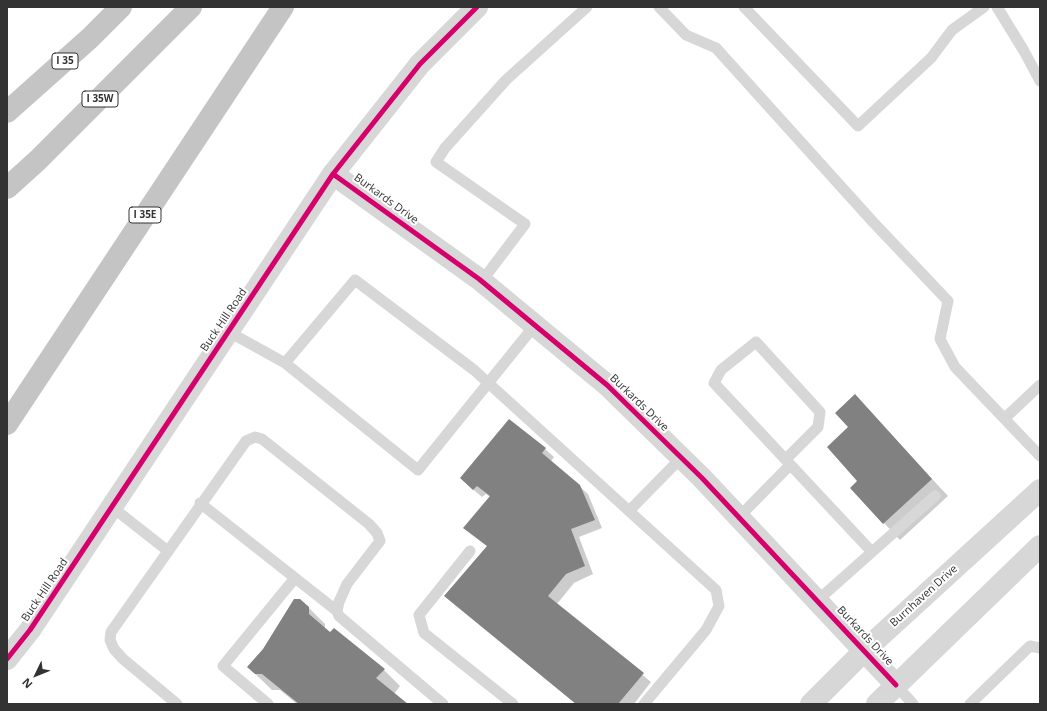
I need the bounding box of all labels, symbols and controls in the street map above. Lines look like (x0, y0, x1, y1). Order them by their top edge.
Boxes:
road number: I 35 (52, 53, 78, 69)
road number: I 35W (82, 91, 118, 107)
street label: Burkards Drive (351, 171, 421, 227)
road number: I 35E (129, 207, 161, 223)
street label: Buck Hill Road (198, 286, 250, 354)
street label: Burkards Drive (607, 372, 671, 434)
street label: Buck Hill Road (19, 556, 71, 624)
street label: Burnhaven Drive (888, 562, 960, 630)
street label: Burkards Drive (834, 604, 896, 668)
north arrow (16, 655, 56, 695)
text: N (18, 675, 35, 692)

